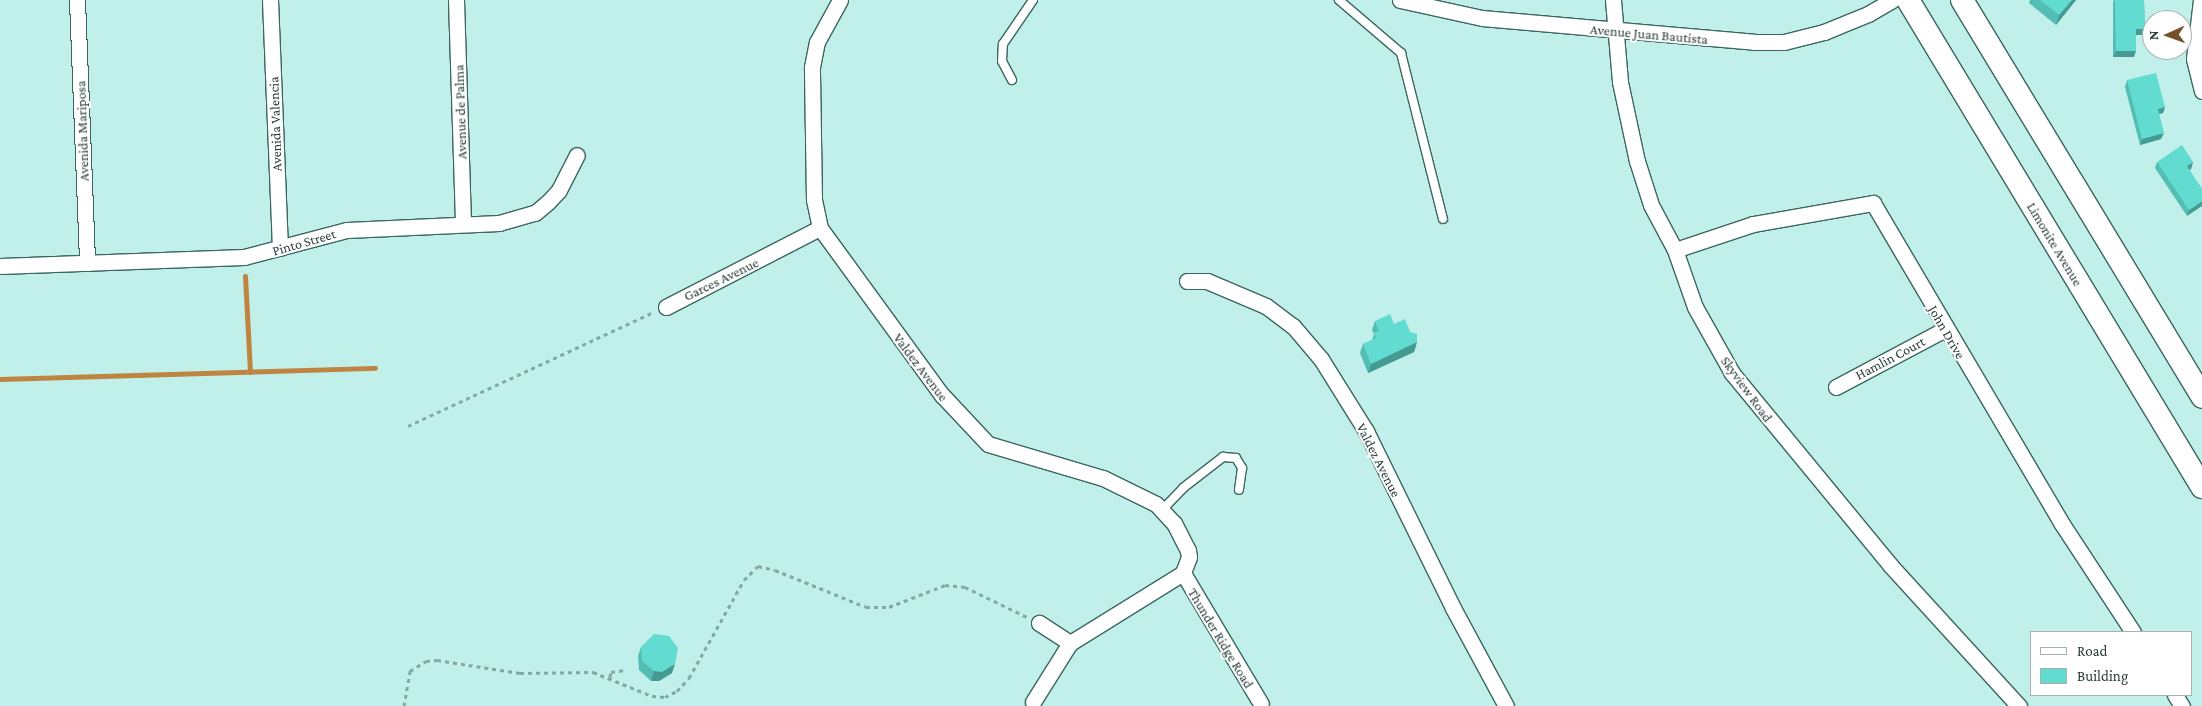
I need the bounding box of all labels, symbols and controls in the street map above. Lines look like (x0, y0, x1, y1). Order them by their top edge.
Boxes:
north arrow (2142, 10, 2192, 60)
street label: Avenue Juan Bautista (1589, 20, 1709, 48)
text: N (2145, 30, 2161, 41)
street label: Avenue de Palma (450, 64, 470, 160)
street label: Avenida Valencia (265, 76, 285, 172)
street label: Avenida Mariposa (72, 80, 92, 182)
street label: Limonite Avenue (2023, 199, 2087, 289)
street label: Pinto Street (270, 225, 338, 259)
street label: Garces Avenue (681, 254, 761, 304)
street label: John Drive (1925, 302, 1969, 362)
street label: Valdez Avenue (890, 330, 952, 404)
street label: Hamlin Court (1852, 333, 1928, 383)
street label: Skyview Road (1718, 353, 1776, 425)
street label: Valdez Avenue (1353, 420, 1405, 500)
street label: Thunder Ridge Road (1184, 585, 1258, 691)
legend (2030, 631, 2192, 696)
text: Road (2077, 643, 2107, 659)
text: Building (2077, 668, 2128, 684)

